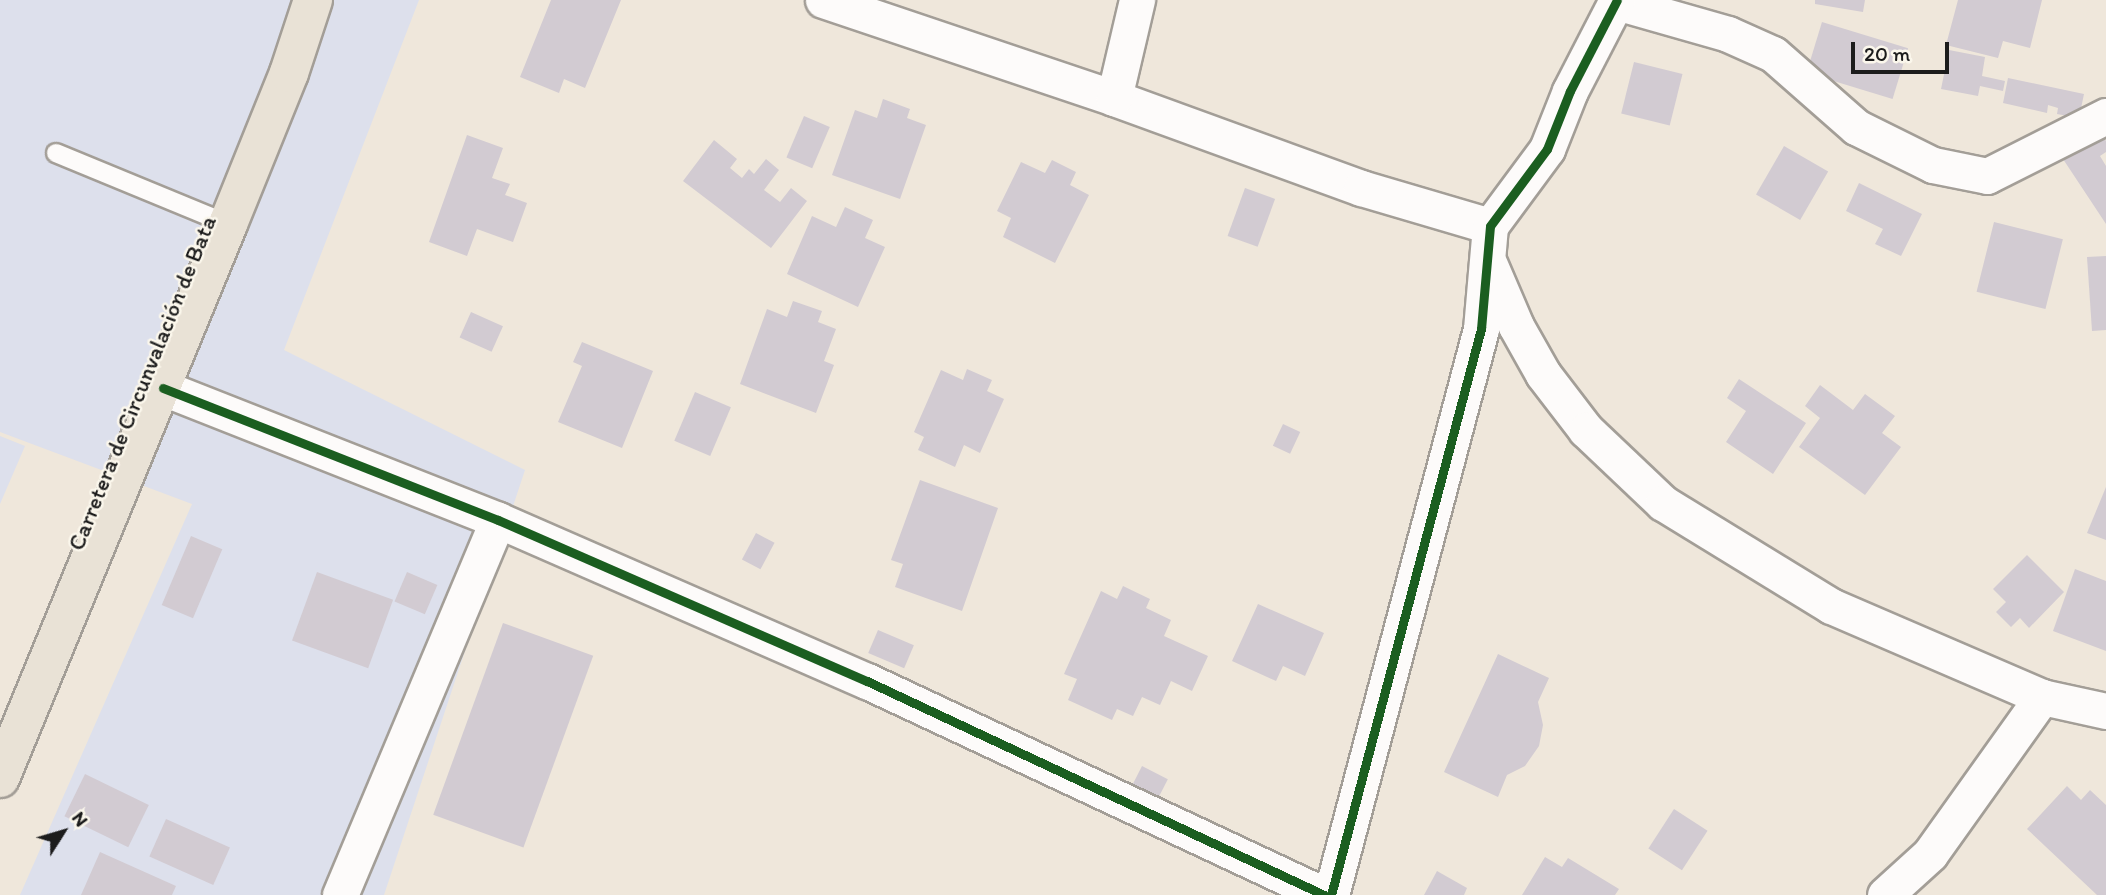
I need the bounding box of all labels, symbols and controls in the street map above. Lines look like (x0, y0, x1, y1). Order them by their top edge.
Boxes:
scale bar (1854, 28, 1952, 72)
text: 20 m (1864, 41, 1910, 66)
street label: Carretera de Circunvalación de Bata (62, 211, 222, 555)
north arrow (28, 797, 98, 867)
text: N (67, 807, 93, 831)

